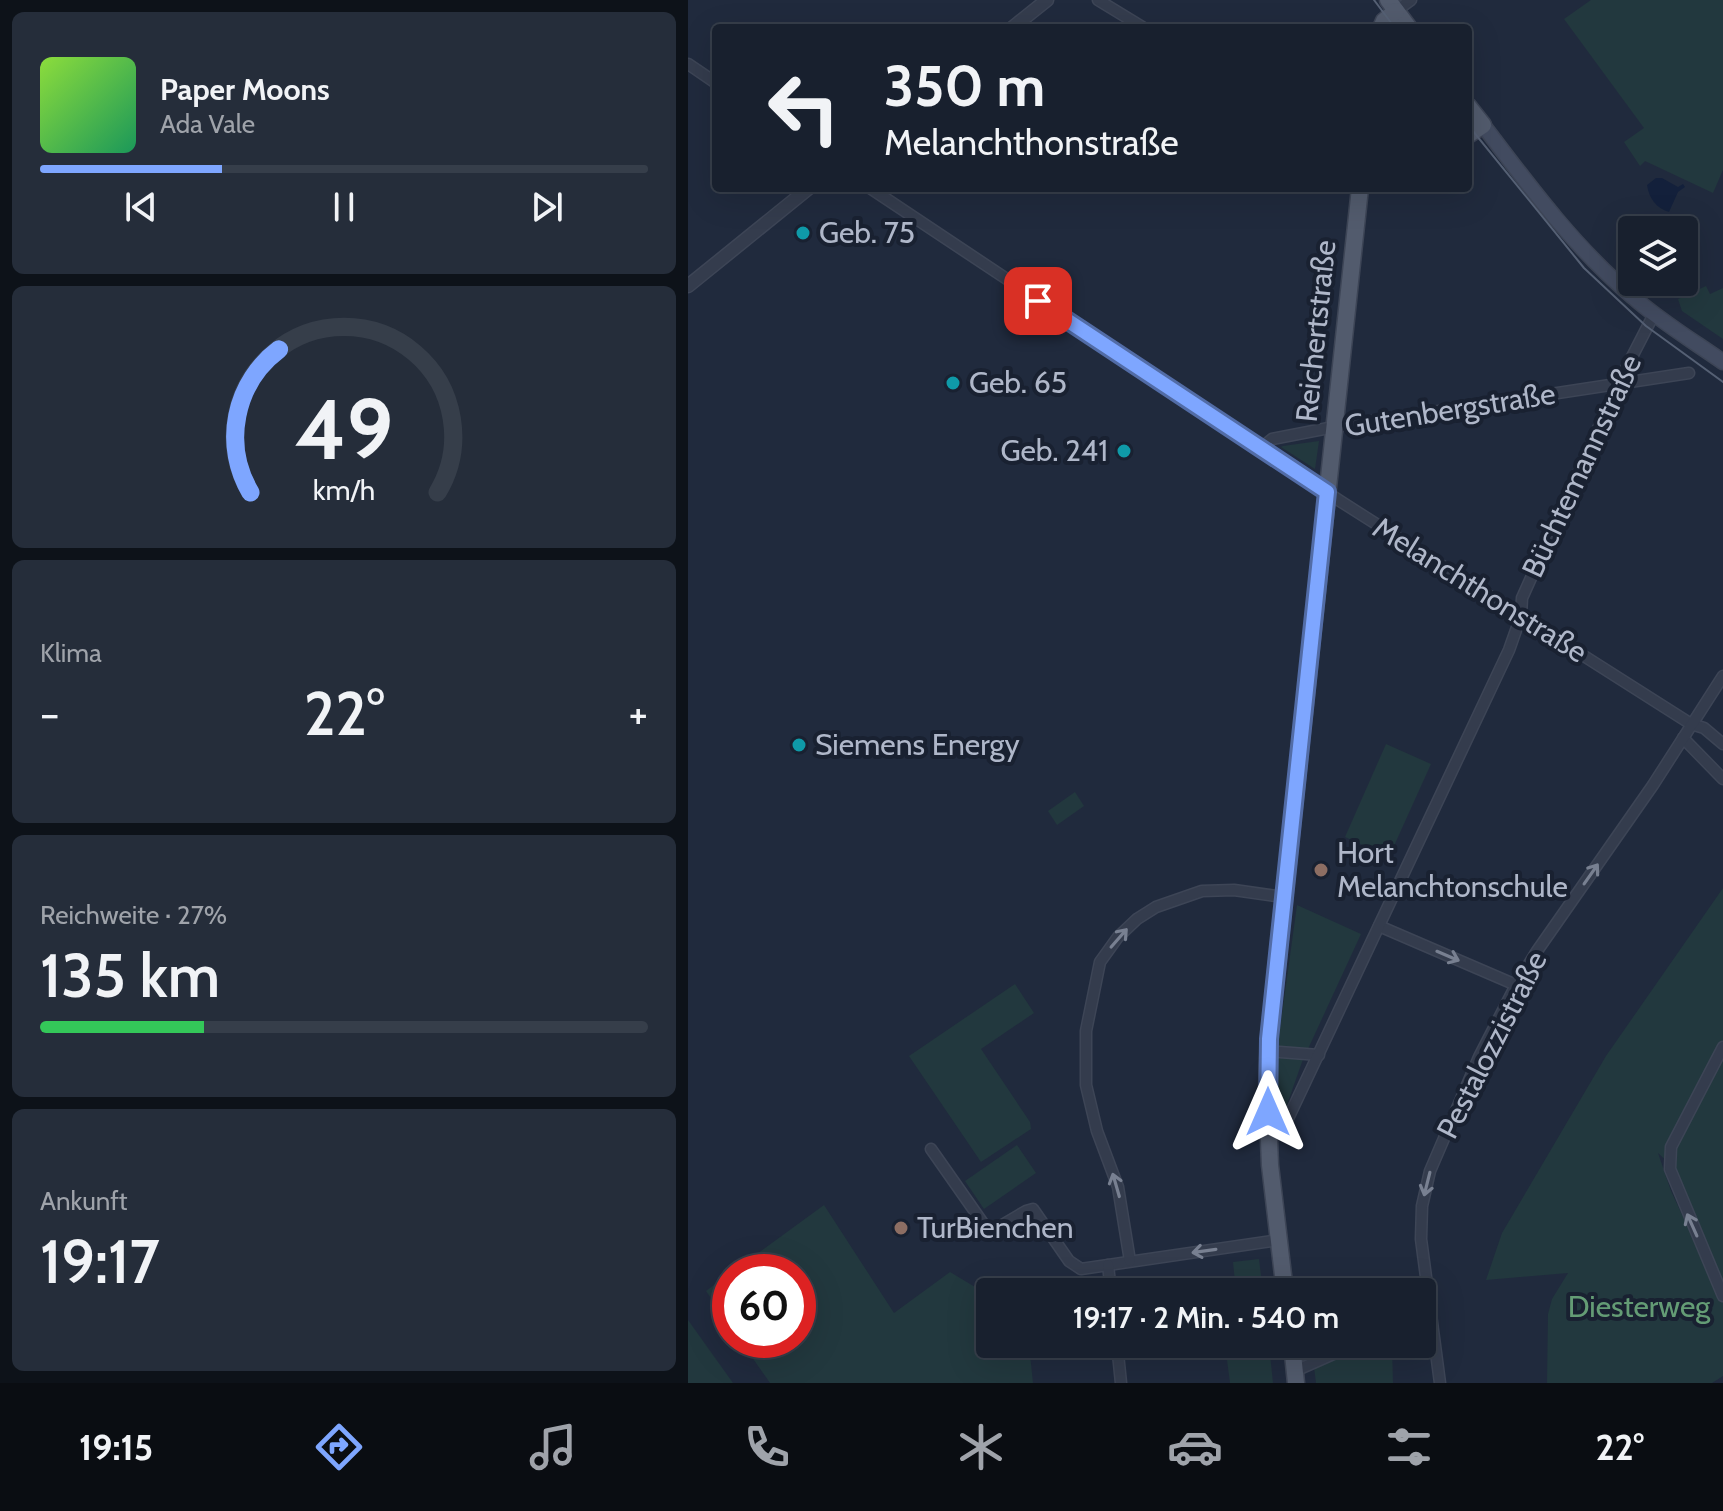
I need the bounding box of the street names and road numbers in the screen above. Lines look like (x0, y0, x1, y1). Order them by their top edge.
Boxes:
street label: Reichertstraße (1288, 238, 1343, 424)
street label: Büchtemannstraße (1514, 349, 1649, 583)
street label: Gutenbergstraße (1342, 375, 1558, 444)
street label: Melanchthonstraße (1366, 509, 1594, 670)
street label: Pestalozzistraße (1428, 945, 1555, 1145)

